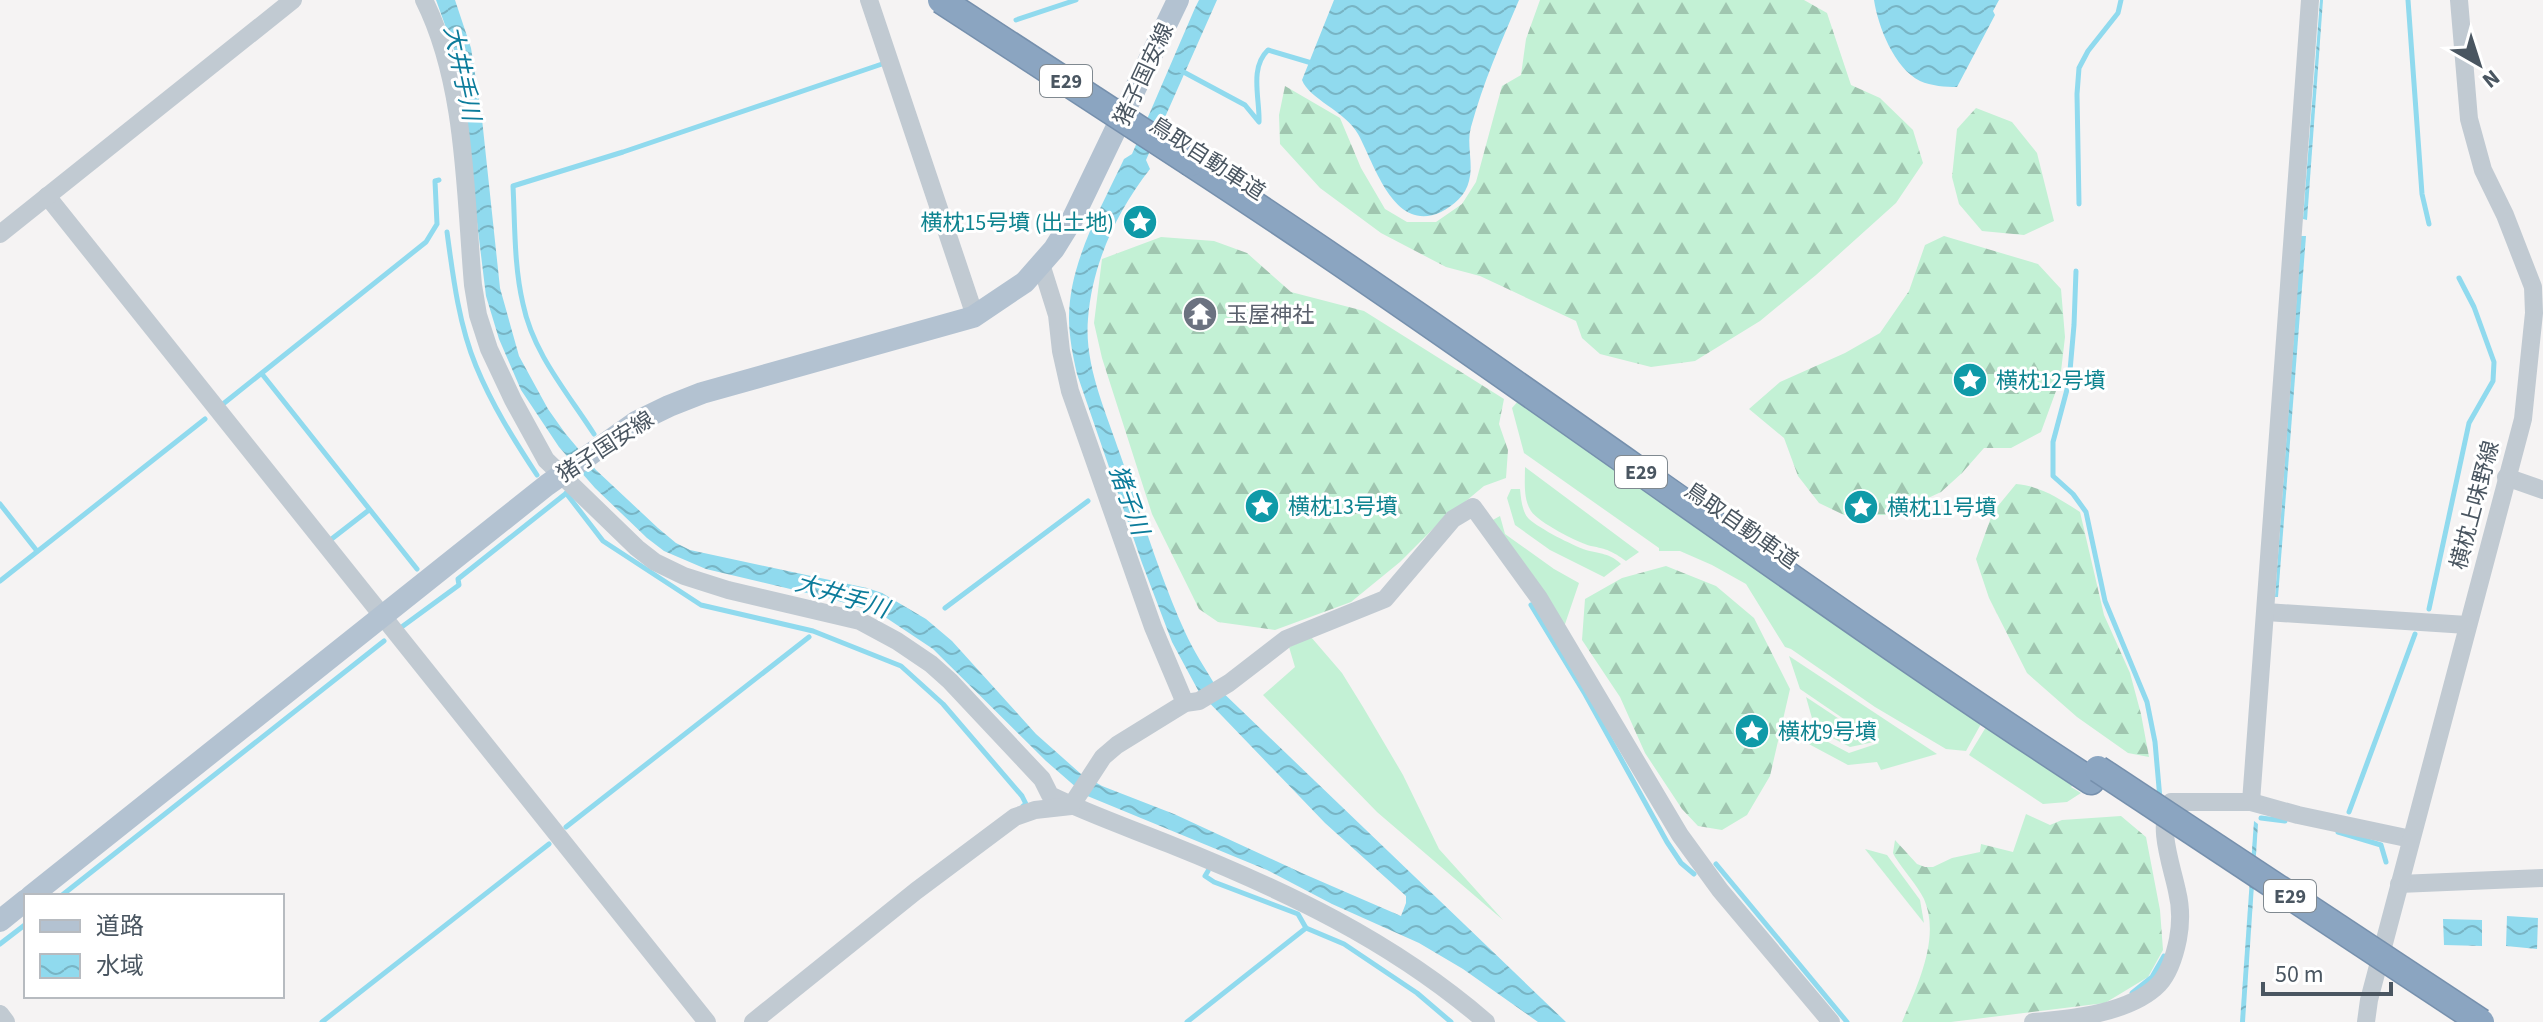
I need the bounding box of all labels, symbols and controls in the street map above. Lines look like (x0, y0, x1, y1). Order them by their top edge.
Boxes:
street label: 猪子国安線 (1106, 18, 1182, 131)
water label: 大井手川 (434, 23, 489, 127)
north arrow (2439, 24, 2519, 104)
text: N (2475, 62, 2507, 96)
road number: E29 (1040, 65, 1092, 97)
street label: 鳥取自動車道 (1143, 109, 1272, 208)
place icon: 横枕15号墳 (出土地) (1121, 203, 1159, 241)
place label: 横枕15号墳 (出土地) (920, 207, 1114, 239)
temple icon: 玉屋神社 (1181, 295, 1219, 333)
place label: 玉屋神社 (1226, 299, 1314, 331)
place icon: 横枕12号墳 (1951, 361, 1989, 399)
place label: 横枕12号墳 (1996, 365, 2106, 397)
street label: 猪子国安線 (551, 403, 660, 490)
street label: 横枕上味野線 (2442, 437, 2508, 573)
road number: E29 (1615, 456, 1667, 488)
water label: 猪子川 (1100, 460, 1158, 543)
street label: 鳥取自動車道 (1678, 475, 1805, 577)
place icon: 横枕13号墳 (1243, 487, 1281, 525)
place icon: 横枕11号墳 (1842, 488, 1880, 526)
place label: 横枕13号墳 (1288, 491, 1398, 523)
place label: 横枕11号墳 (1887, 492, 1997, 524)
water label: 大井手川 (791, 566, 896, 628)
place icon: 横枕9号墳 (1733, 712, 1771, 750)
place label: 横枕9号墳 (1778, 716, 1877, 748)
road number: E29 (2264, 880, 2316, 912)
legend (24, 894, 284, 998)
text: 道路 (96, 909, 144, 944)
scale bar (2263, 946, 2391, 996)
text: 水域 (96, 949, 144, 984)
text: 50 m (2275, 957, 2324, 992)

